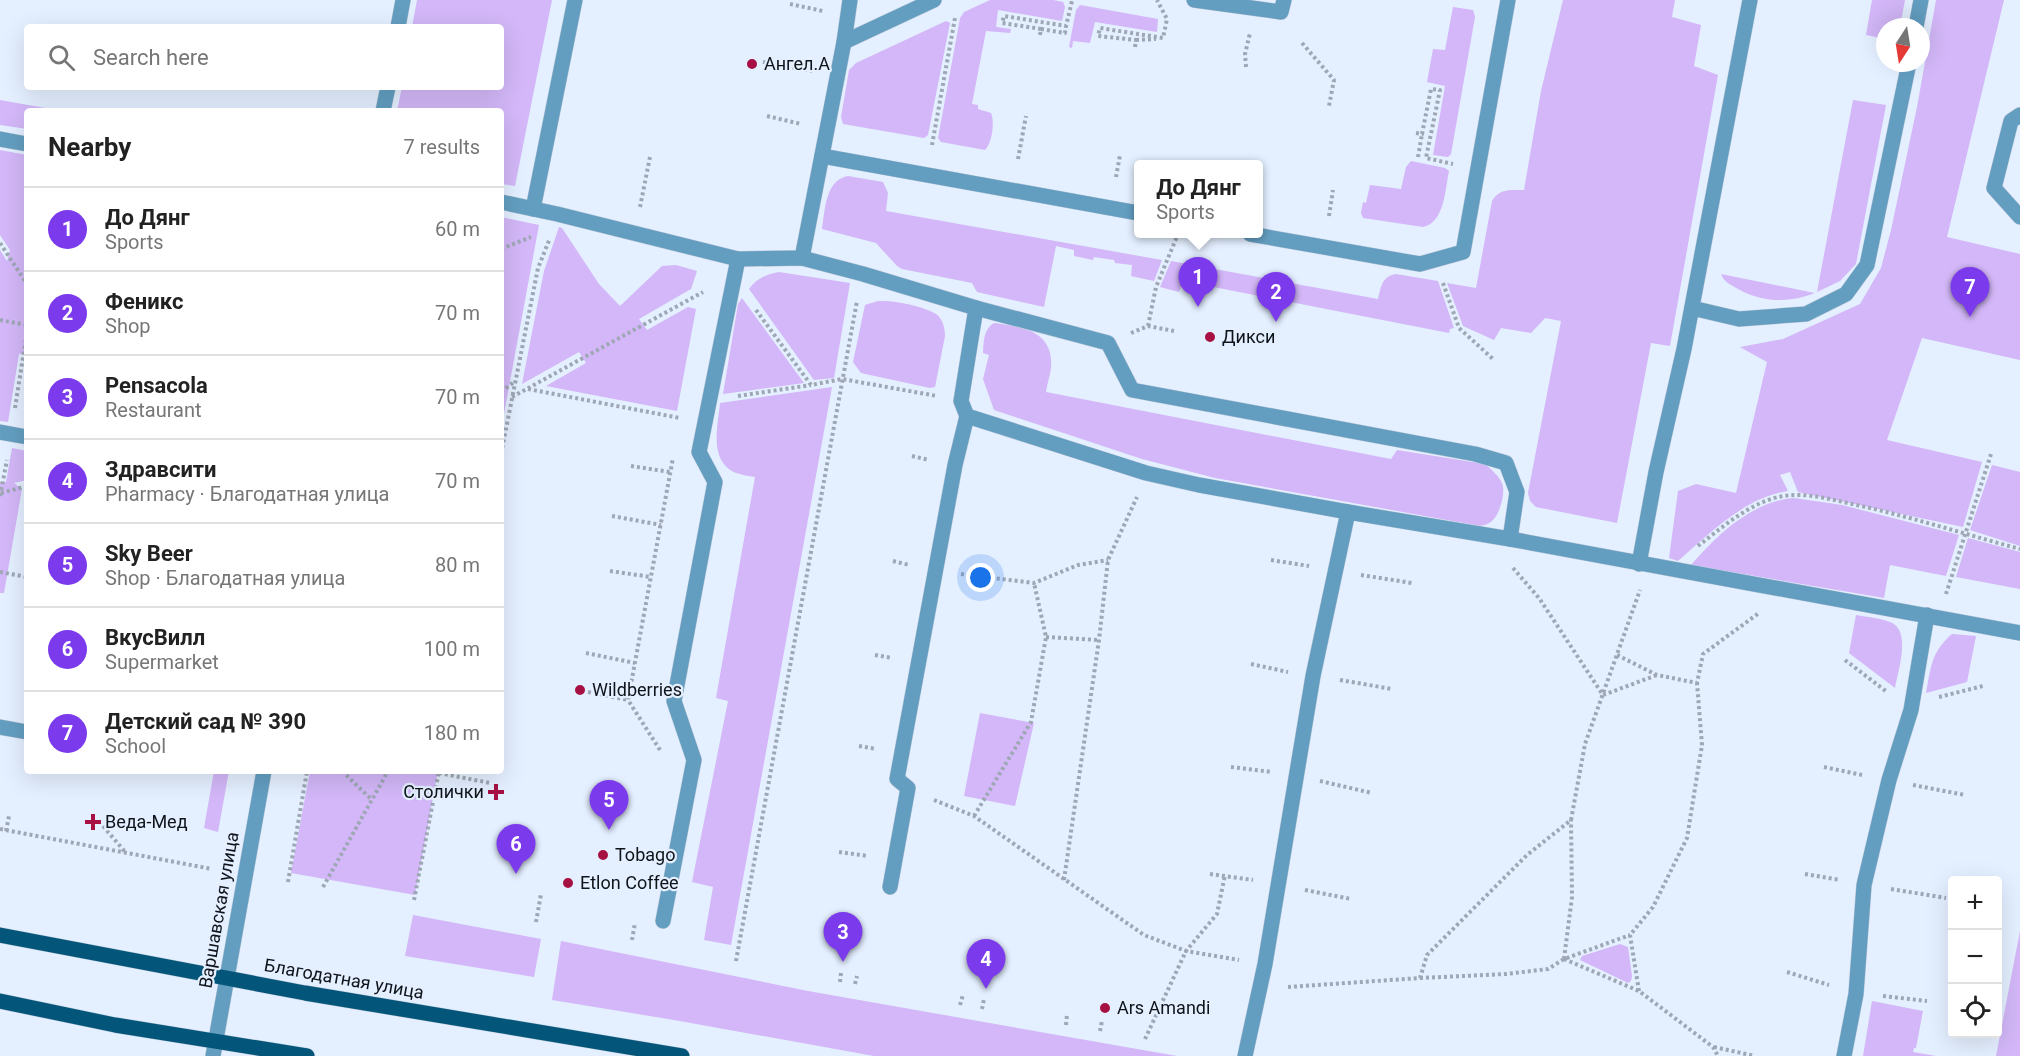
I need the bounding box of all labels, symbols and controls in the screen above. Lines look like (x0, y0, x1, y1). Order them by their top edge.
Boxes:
north arrow (1876, 18, 1930, 72)
search box (24, 24, 504, 90)
icon: search (45, 41, 78, 74)
text: Search here (93, 45, 209, 70)
place label: Ангел.А (764, 53, 830, 74)
marker: Ангел.А (745, 57, 759, 71)
text: Nearby (48, 132, 131, 162)
text: 7 results (404, 135, 480, 159)
popup (1134, 160, 1263, 238)
text: До Дянг (1156, 175, 1241, 200)
text: Sports (1156, 200, 1215, 224)
text: До Дянг (105, 205, 190, 230)
text: 1 (62, 217, 73, 241)
text: 60 m (435, 217, 480, 241)
text: Sports (105, 230, 164, 254)
pin: 1 (1178, 258, 1218, 307)
pin: 7 (1950, 268, 1990, 317)
pin: 2 (1256, 272, 1296, 322)
text: Феникс (105, 289, 183, 314)
text: 2 (62, 301, 73, 325)
text: 70 m (435, 301, 480, 325)
text: Shop (105, 314, 151, 338)
place label: Дикси (1222, 326, 1275, 347)
marker: Дикси (1203, 330, 1217, 344)
text: Pensacola (105, 373, 208, 398)
text: 3 (62, 385, 73, 409)
text: 70 m (435, 385, 480, 409)
text: Restaurant (105, 398, 202, 422)
text: Здравсити (105, 457, 217, 482)
text: 4 (62, 469, 73, 493)
text: 70 m (435, 469, 480, 493)
text: Pharmacy · Благодатная улица (105, 482, 389, 506)
text: Sky Beer (105, 541, 193, 566)
text: 5 (62, 553, 73, 577)
text: 80 m (435, 553, 480, 577)
your location (966, 563, 995, 592)
text: Shop · Благодатная улица (105, 566, 345, 590)
text: ВкусВилл (105, 625, 205, 650)
text: 6 (62, 637, 73, 661)
text: 100 m (424, 637, 480, 661)
text: Supermarket (105, 650, 219, 674)
place label: Wildberries (592, 679, 682, 700)
marker: Wildberries (573, 683, 587, 697)
text: Детский сад № 390 (105, 709, 306, 734)
text: 7 (62, 721, 73, 745)
text: 180 m (424, 721, 480, 745)
text: School (105, 734, 166, 758)
pin: 5 (590, 780, 628, 830)
place label: Столички (403, 781, 484, 802)
marker: Столички (489, 785, 503, 799)
place label: Веда-Мед (105, 811, 188, 832)
marker: Веда-Мед (86, 815, 100, 829)
pin: 6 (496, 824, 536, 874)
street label: Варшавская улица (194, 830, 243, 990)
place label: Tobago (615, 844, 675, 865)
marker: Tobago (596, 848, 610, 862)
place label: Etlon Coffee (580, 872, 679, 893)
marker: Etlon Coffee (561, 876, 575, 890)
map controls (1948, 876, 2002, 1038)
button: + (1948, 876, 2002, 930)
pin: 3 (824, 912, 862, 962)
button: − (1948, 930, 2002, 984)
pin: 4 (966, 940, 1006, 989)
street label: Благодатная улица (263, 954, 426, 1003)
button: locate (1948, 984, 2002, 1038)
place label: Ars Amandi (1117, 997, 1210, 1018)
marker: Ars Amandi (1098, 1001, 1112, 1015)

